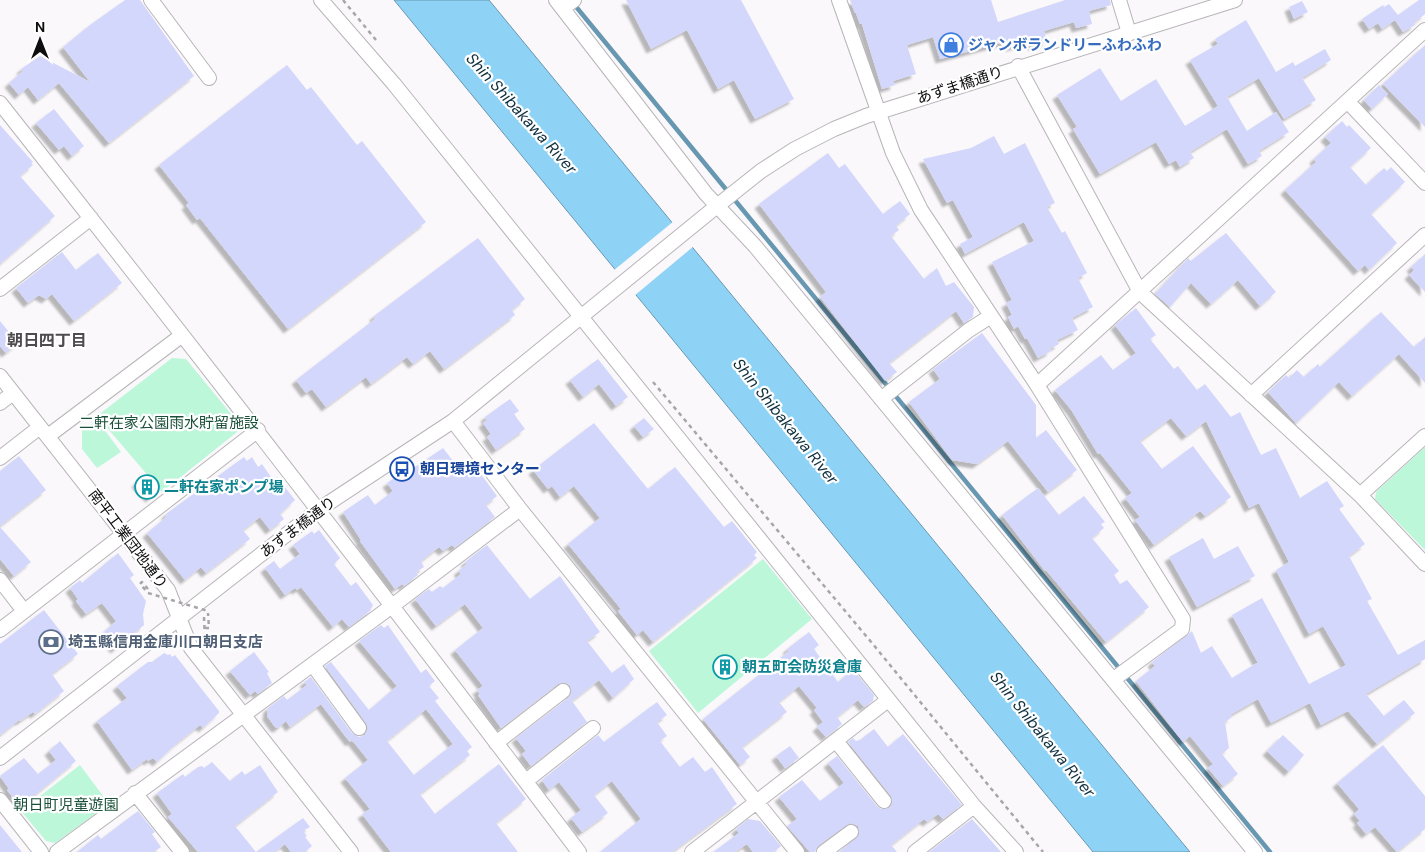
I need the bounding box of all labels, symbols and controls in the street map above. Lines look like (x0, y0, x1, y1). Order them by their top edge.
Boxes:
north arrow (15, 15, 65, 65)
text: N (35, 18, 45, 36)
shop icon: ジャンボランドリーふわふわ (938, 32, 964, 58)
place label: ジャンボランドリーふわふわ (968, 35, 1162, 55)
water label: Shin Shibakawa River (462, 48, 582, 179)
street label: あずま橋通り (914, 62, 1006, 108)
district label: 朝日四丁目 (7, 330, 87, 351)
water label: Shin Shibakawa River (728, 354, 844, 489)
park label: 二軒在家公園雨水貯留施設 (79, 413, 259, 433)
bus stop icon: 朝日環境センター (389, 456, 415, 482)
place label: 朝日環境センター (420, 459, 540, 479)
building icon: 二軒在家ポンプ場 (134, 474, 160, 500)
place label: 二軒在家ポンプ場 (164, 477, 284, 497)
street label: 南平工業団地通り (84, 485, 172, 593)
street label: あずま橋通り (256, 492, 340, 562)
bank icon: 埼玉縣信用金庫川口朝日支店 (38, 629, 64, 655)
place label: 埼玉縣信用金庫川口朝日支店 (68, 632, 263, 652)
building icon: 朝五町会防災倉庫 (712, 654, 738, 680)
place label: 朝五町会防災倉庫 (742, 657, 862, 677)
water label: Shin Shibakawa River (985, 667, 1101, 802)
park label: 朝日町児童遊園 (13, 795, 119, 815)

